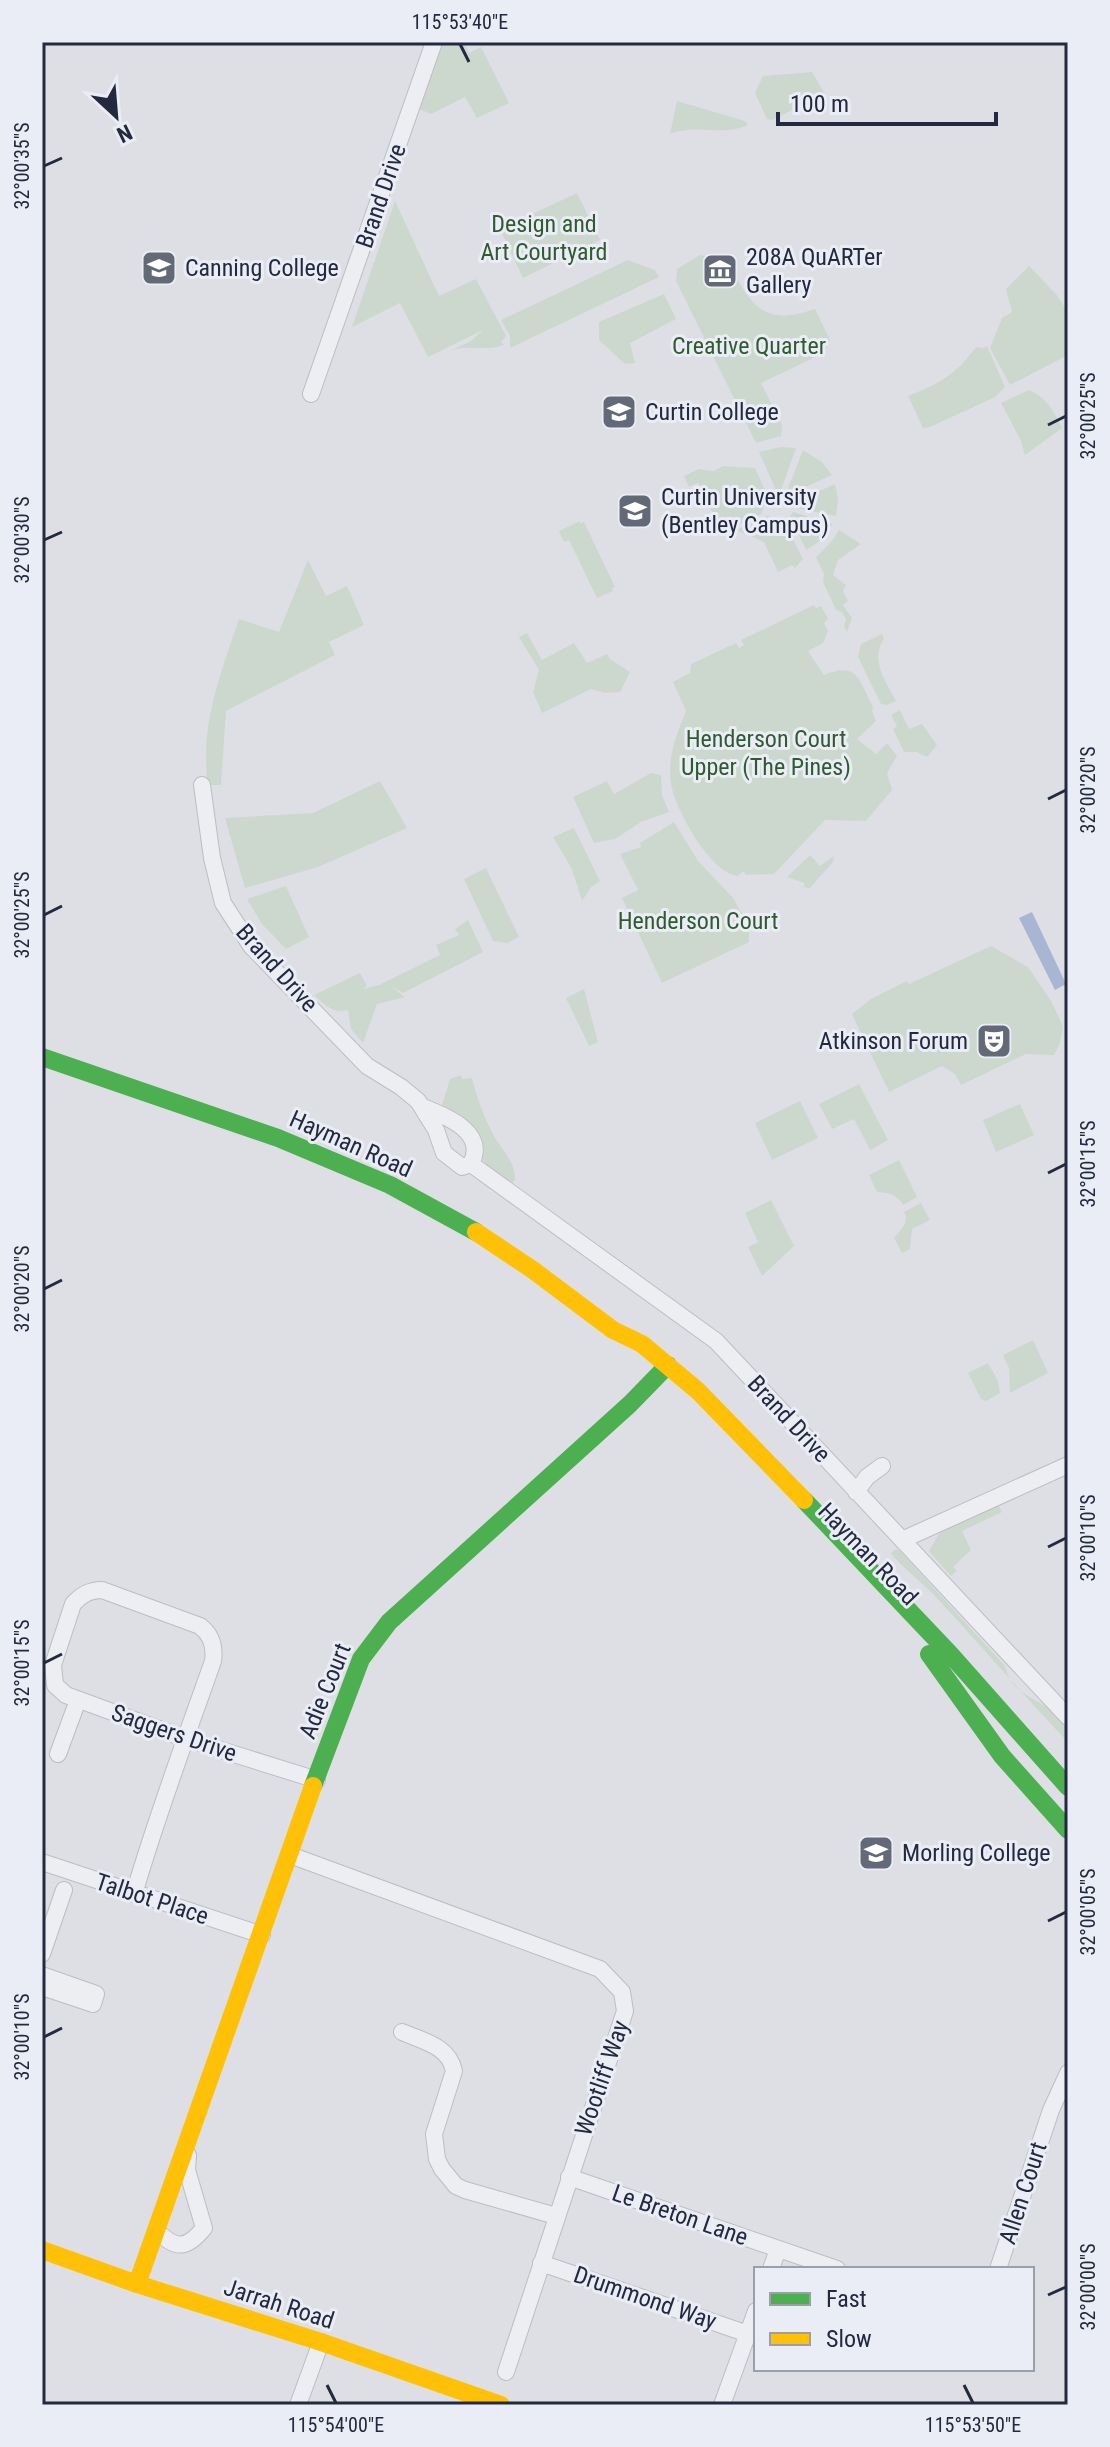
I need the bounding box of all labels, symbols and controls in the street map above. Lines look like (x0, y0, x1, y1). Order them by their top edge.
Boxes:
text: 115°53'40"E (412, 10, 508, 34)
north arrow (76, 76, 156, 156)
scale bar (778, 76, 996, 126)
text: 100 m (790, 90, 849, 118)
text: N (113, 119, 136, 148)
text: 32°00'35"S (10, 123, 34, 209)
street label: Brand Drive (350, 140, 412, 252)
park label: Design and Art Courtyard (481, 210, 607, 266)
place label: 208A QuARTer Gallery (746, 243, 882, 299)
school or university icon: Canning College (140, 249, 178, 287)
museum icon: 208A QuARTer Gallery (701, 252, 739, 290)
place label: Canning College (185, 254, 339, 282)
park label: Creative Quarter (672, 332, 826, 360)
text: 32°00'25"S (1076, 373, 1100, 459)
school or university icon: Curtin College (600, 393, 638, 431)
place label: Curtin College (645, 398, 779, 426)
place label: Curtin University (Bentley Campus) (661, 483, 829, 539)
school or university icon: Curtin University (Bentley Campus) (616, 492, 654, 530)
text: 32°00'30"S (10, 497, 34, 583)
park label: Henderson Court Upper (The Pines) (681, 725, 851, 781)
text: 32°00'20"S (1076, 747, 1100, 833)
text: 32°00'25"S (10, 872, 34, 958)
park label: Henderson Court (618, 907, 778, 935)
street label: Brand Drive (230, 918, 324, 1018)
theatre icon: Atkinson Forum (975, 1022, 1013, 1060)
place label: Atkinson Forum (819, 1027, 968, 1055)
street label: Hayman Road (285, 1105, 417, 1183)
text: 32°00'15"S (1076, 1121, 1100, 1207)
text: 32°00'20"S (10, 1246, 34, 1332)
street label: Brand Drive (742, 1370, 836, 1468)
text: 32°00'10"S (1076, 1495, 1100, 1581)
street label: Hayman Road (812, 1497, 924, 1611)
text: 32°00'15"S (10, 1620, 34, 1706)
street label: Adie Court (293, 1639, 357, 1743)
street label: Saggers Drive (108, 1699, 240, 1767)
school or university icon: Morling College (857, 1834, 895, 1872)
place label: Morling College (902, 1839, 1050, 1867)
street label: Talbot Place (92, 1868, 212, 1930)
text: 32°00'05"S (1076, 1869, 1100, 1955)
text: 32°00'10"S (10, 1994, 34, 2080)
street label: Wootliff Way (569, 2017, 635, 2139)
street label: Allen Court (993, 2139, 1053, 2247)
street label: Le Breton Lane (609, 2179, 751, 2251)
text: 32°00'00"S (1076, 2244, 1100, 2330)
street label: Drummond Way (570, 2260, 720, 2336)
legend (754, 2267, 1034, 2371)
street label: Jarrah Road (220, 2273, 338, 2335)
text: Fast (826, 2285, 867, 2313)
text: Slow (826, 2325, 872, 2353)
text: 115°54'00"E (288, 2413, 384, 2437)
text: 115°53'50"E (925, 2413, 1021, 2437)

